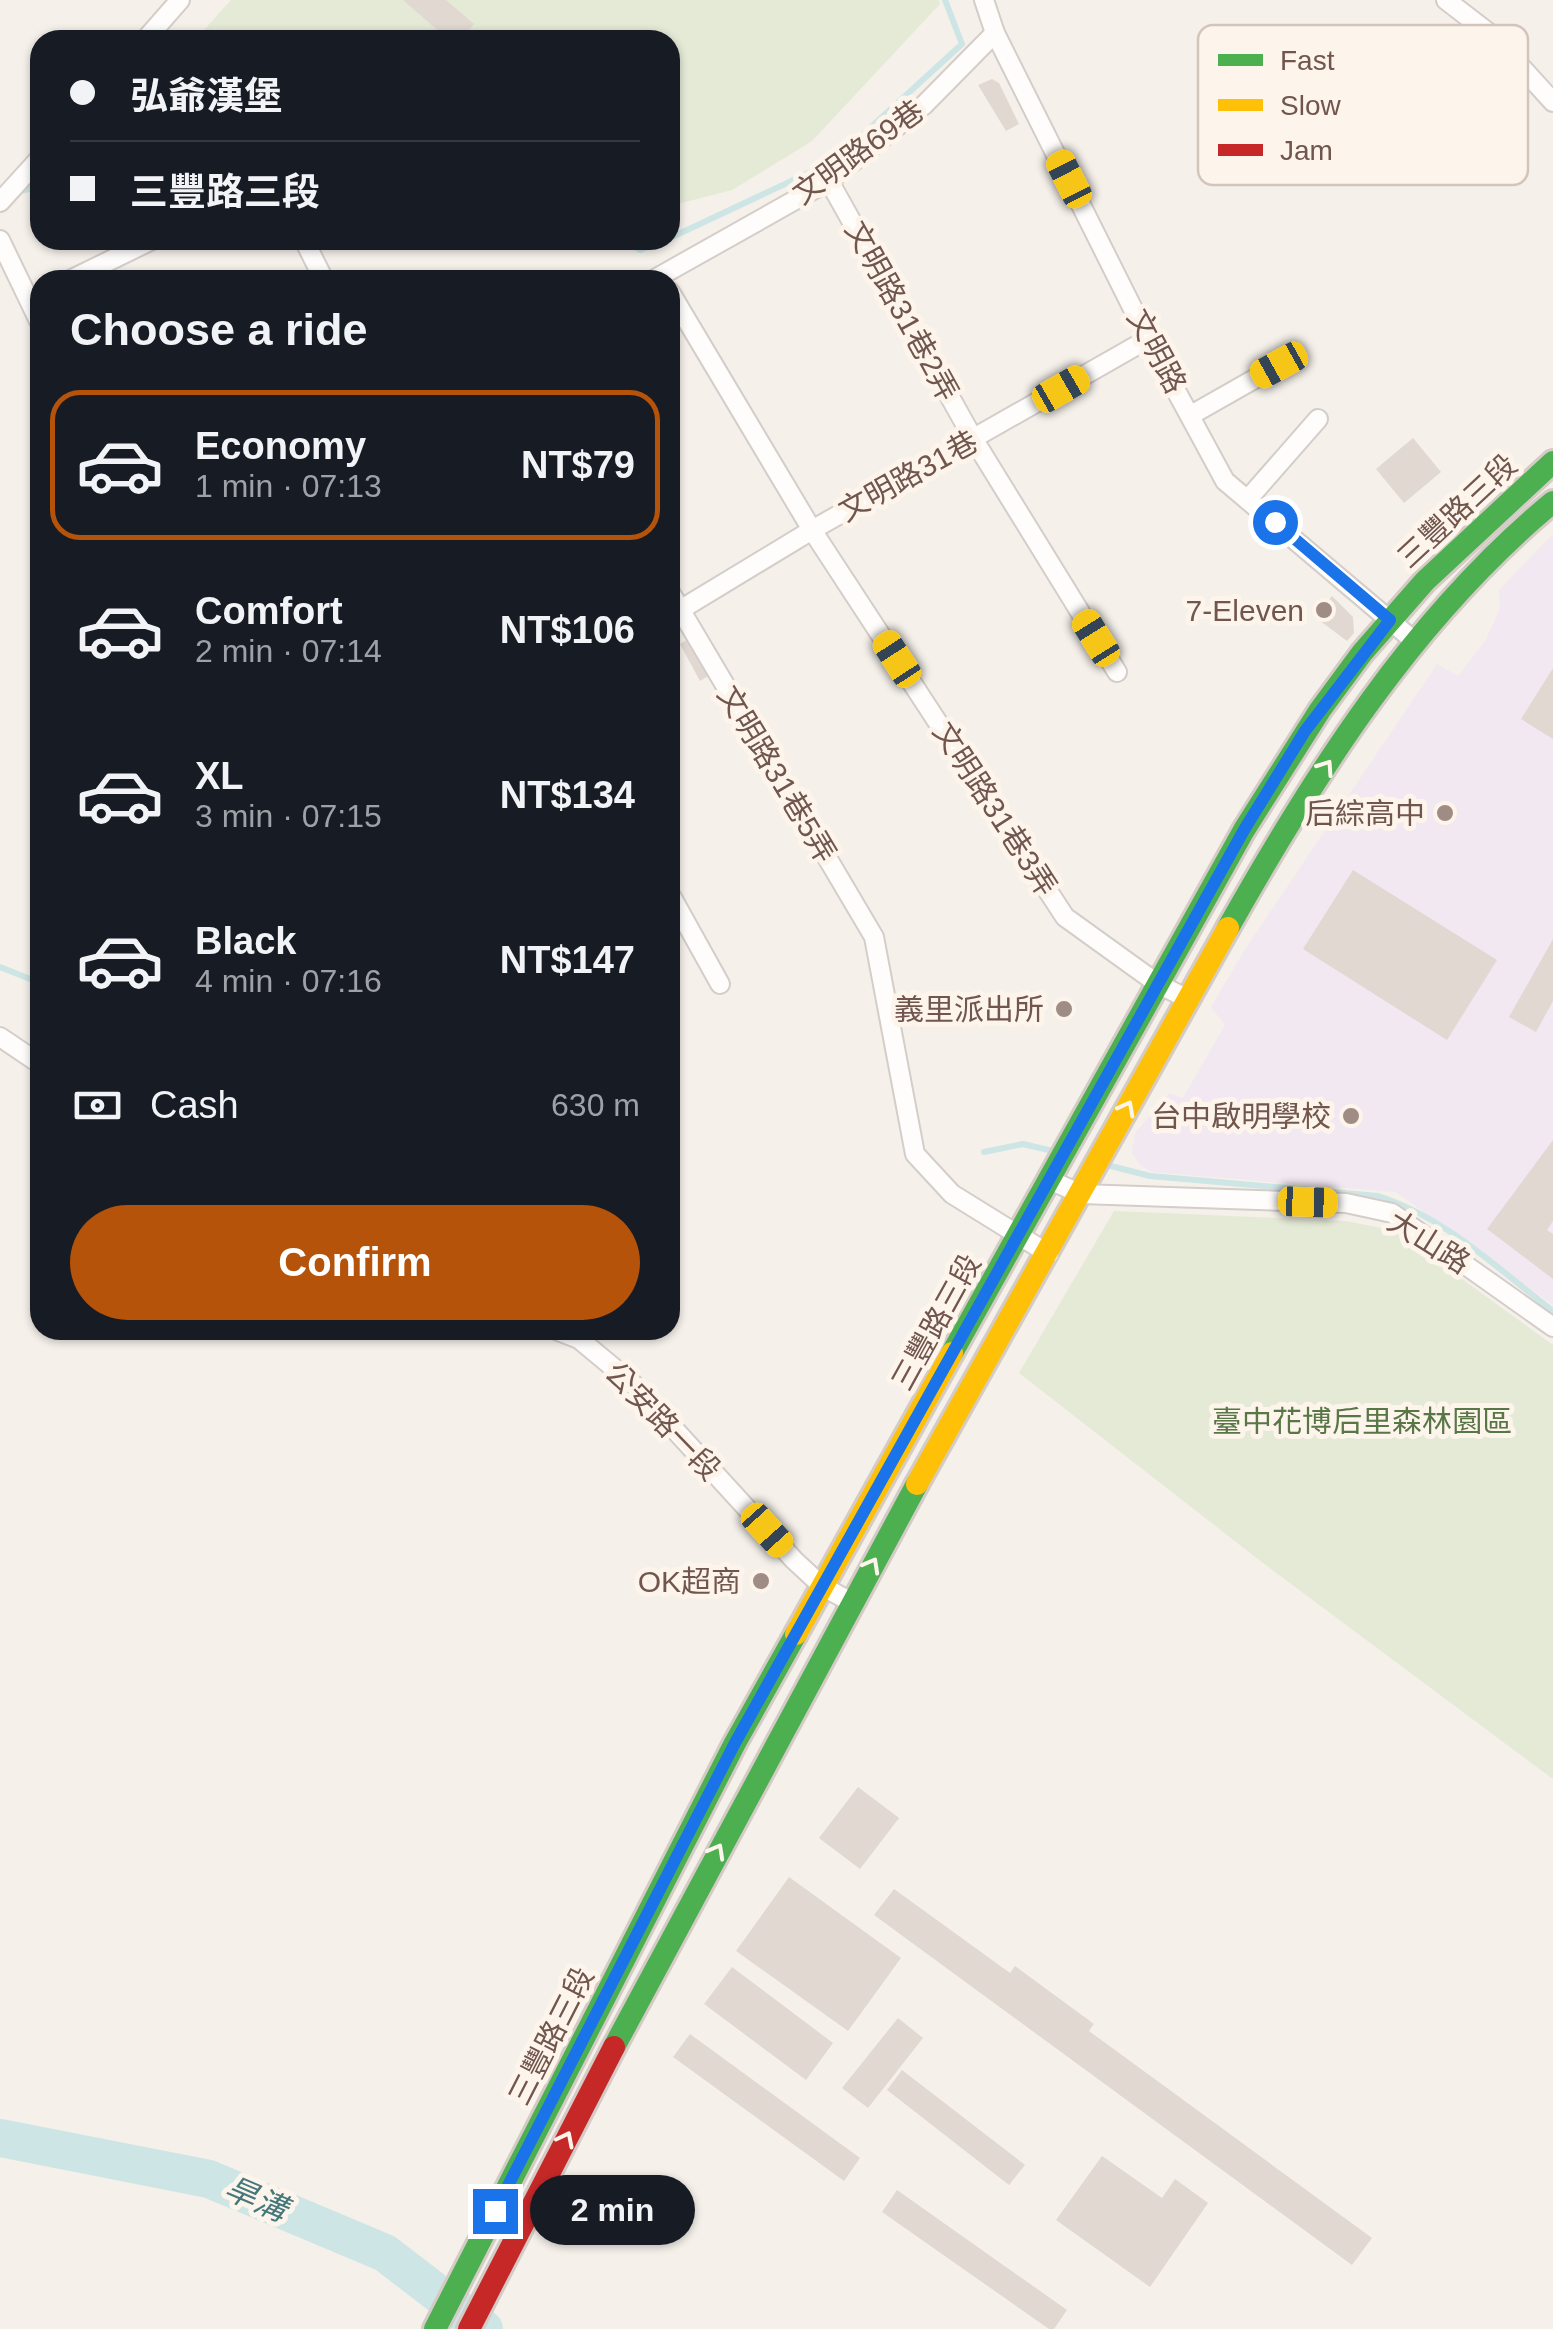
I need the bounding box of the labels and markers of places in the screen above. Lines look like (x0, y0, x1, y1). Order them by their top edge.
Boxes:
place label: 7-Eleven (1186, 594, 1304, 627)
marker: 7-Eleven (1313, 599, 1335, 621)
place label: 后綜高中 (1305, 797, 1425, 830)
marker: 后綜高中 (1434, 802, 1456, 824)
place label: 義里派出所 (894, 993, 1044, 1026)
marker: 義里派出所 (1053, 998, 1075, 1020)
place label: 台中啟明學校 (1151, 1100, 1331, 1133)
marker: 台中啟明學校 (1340, 1105, 1362, 1127)
place label: OK超商 (638, 1565, 741, 1598)
marker: OK超商 (750, 1570, 772, 1592)

